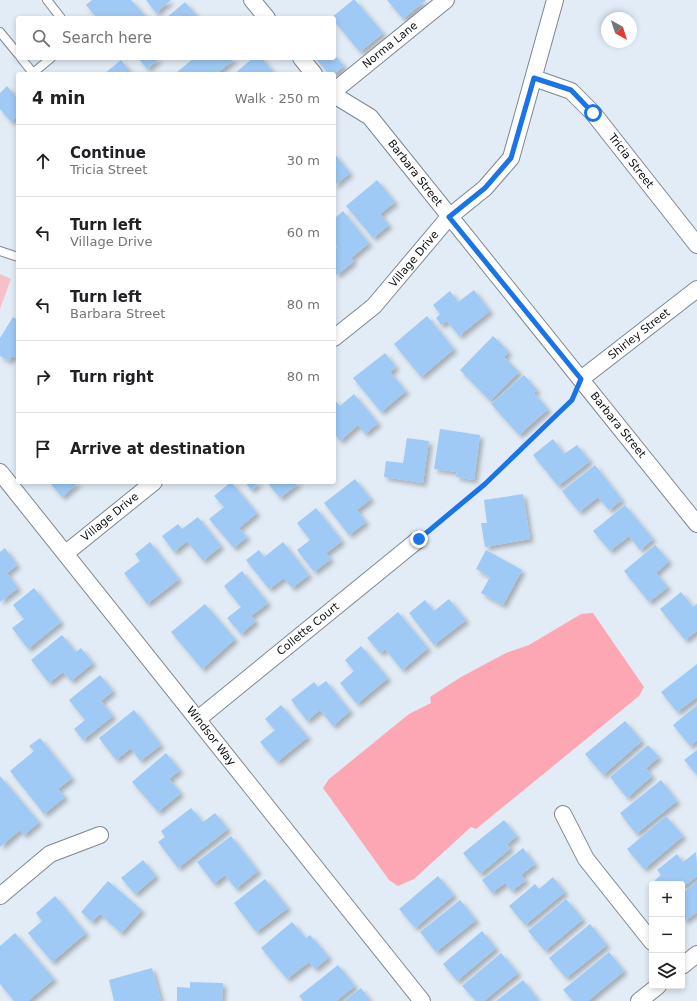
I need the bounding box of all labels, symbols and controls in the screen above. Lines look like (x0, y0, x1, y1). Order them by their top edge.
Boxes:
north arrow (601, 12, 637, 48)
search box (16, 16, 336, 60)
street label: Norma Lane (360, 19, 420, 71)
icon: search (30, 27, 52, 49)
text: Search here (62, 29, 152, 47)
text: 4 min (32, 88, 85, 108)
text: Walk · 250 m (235, 91, 320, 106)
route start (584, 104, 602, 122)
street label: Tricia Street (605, 130, 657, 191)
street label: Barbara Street (385, 137, 445, 209)
text: Continue (70, 144, 146, 162)
icon: ahead (32, 150, 54, 172)
text: 30 m (287, 153, 320, 168)
text: Tricia Street (70, 162, 147, 177)
text: Turn left (70, 216, 142, 234)
icon: left (32, 222, 54, 244)
text: 60 m (287, 225, 320, 240)
street label: Village Drive (387, 228, 442, 290)
text: Village Drive (70, 234, 152, 249)
text: Turn left (70, 288, 142, 306)
icon: left (32, 294, 54, 316)
text: 80 m (287, 297, 320, 312)
street label: Shirley Street (606, 305, 673, 362)
text: Barbara Street (70, 306, 165, 321)
icon: right (32, 366, 54, 388)
text: Turn right (70, 368, 154, 386)
text: 80 m (287, 369, 320, 384)
street label: Barbara Street (588, 390, 649, 461)
icon: arrive (32, 438, 54, 460)
text: Arrive at destination (70, 440, 245, 458)
street label: Village Drive (79, 490, 141, 544)
route end (410, 530, 428, 548)
street label: Collette Court (274, 599, 342, 658)
street label: Windsor Way (184, 704, 238, 769)
map controls (649, 881, 685, 989)
button: + (649, 881, 685, 917)
button: − (649, 917, 685, 953)
button: layers (649, 953, 685, 989)

